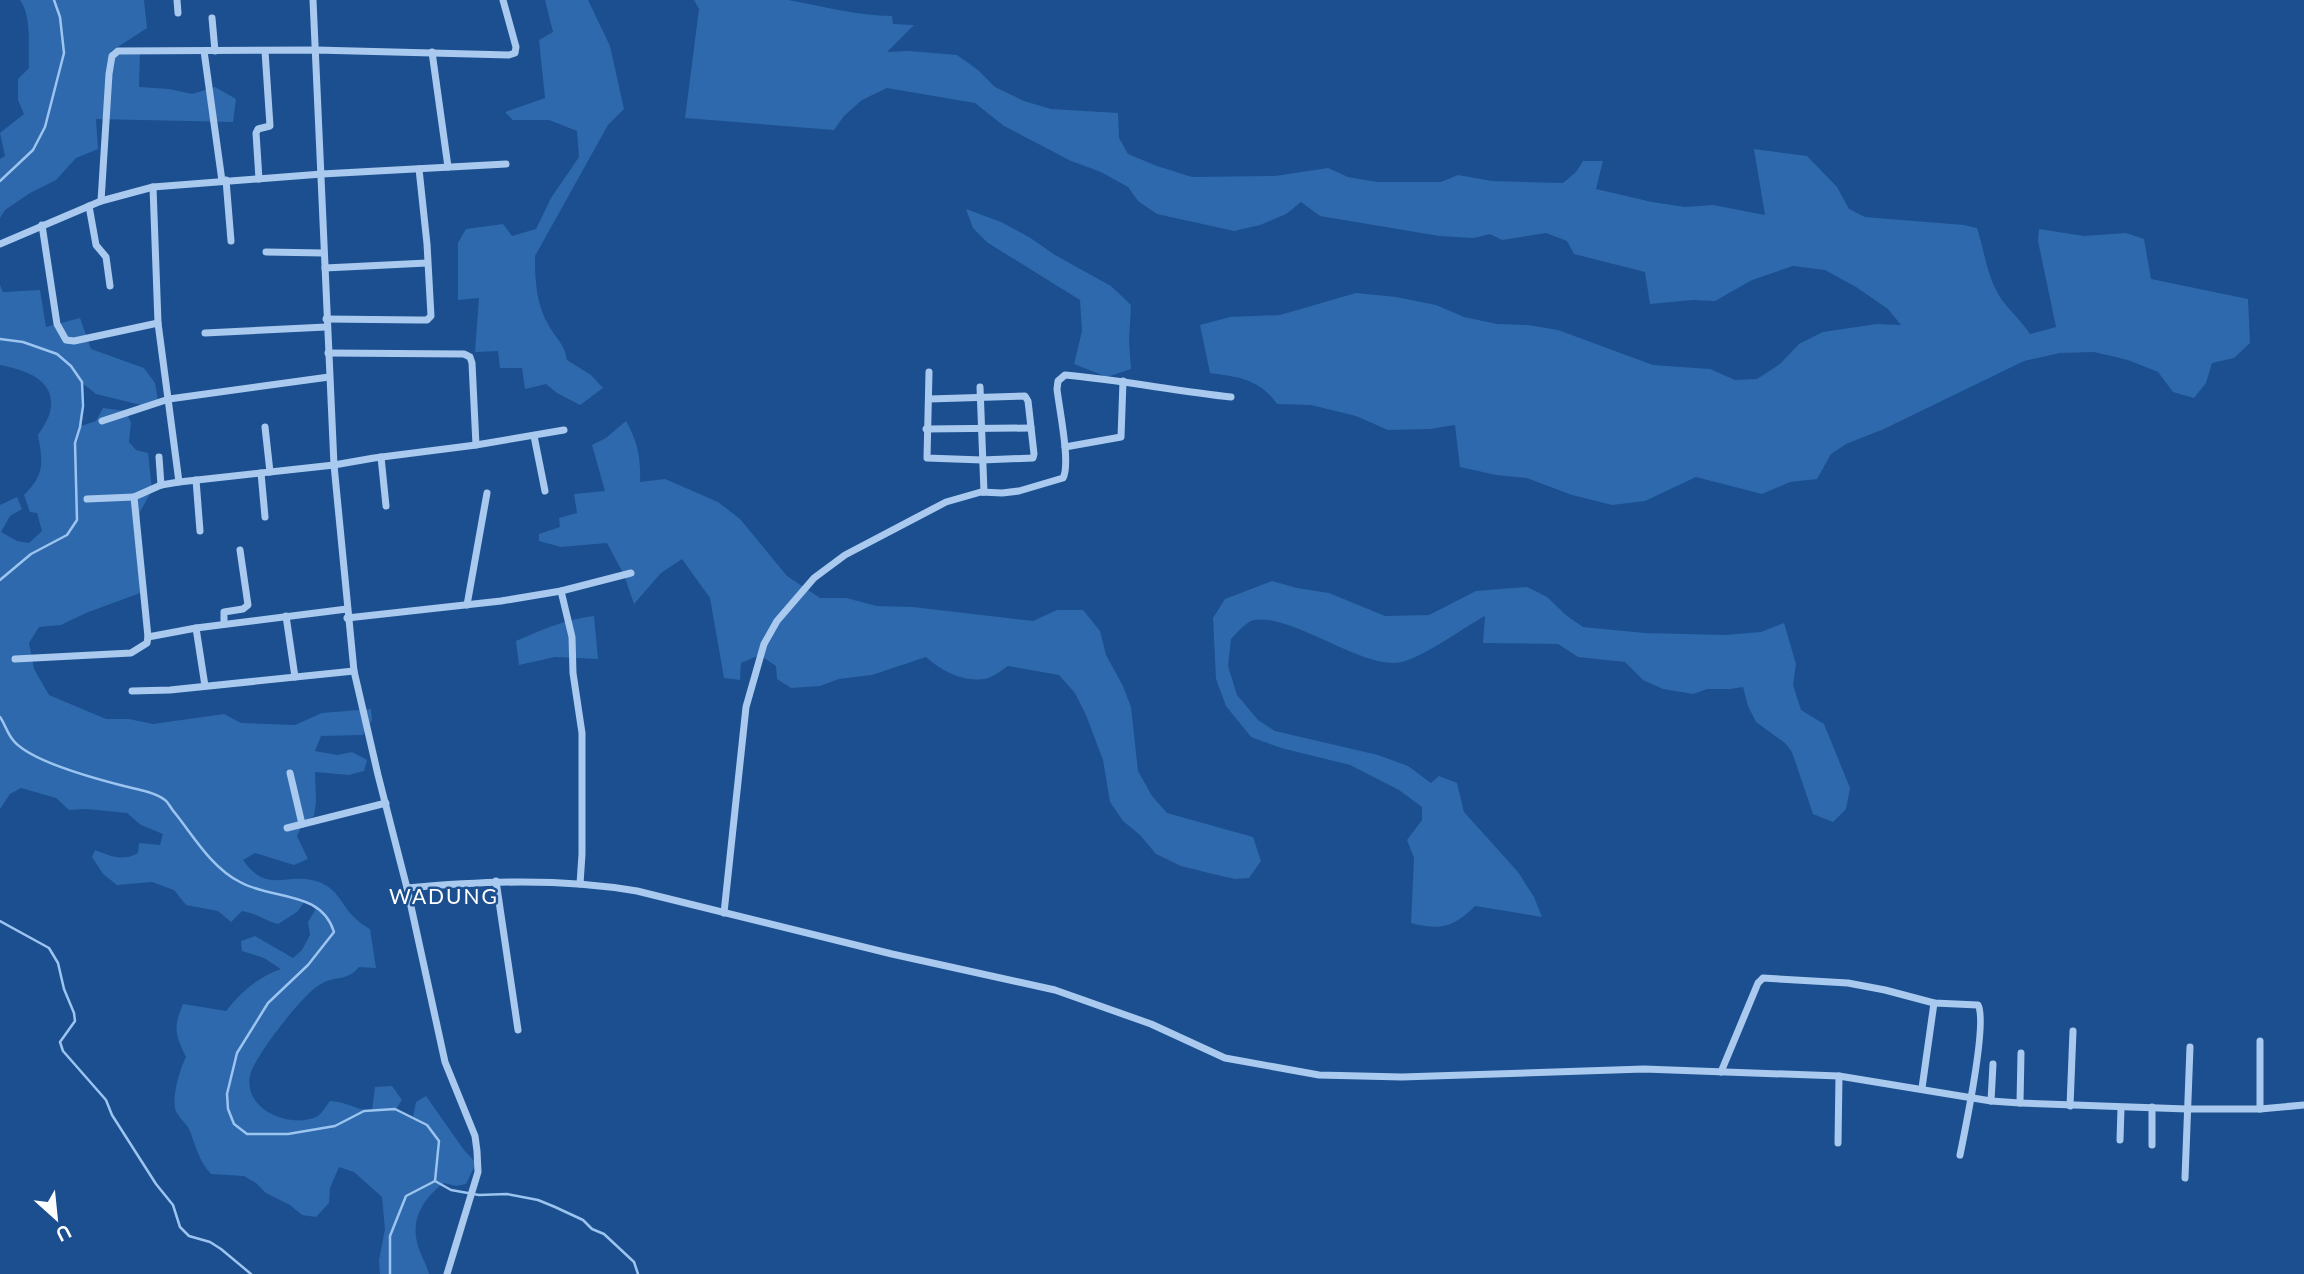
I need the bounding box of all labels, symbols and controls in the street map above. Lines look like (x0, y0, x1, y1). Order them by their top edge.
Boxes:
district label: WADUNG (389, 883, 499, 908)
north arrow (21, 1183, 91, 1253)
text: U (52, 1220, 75, 1247)

